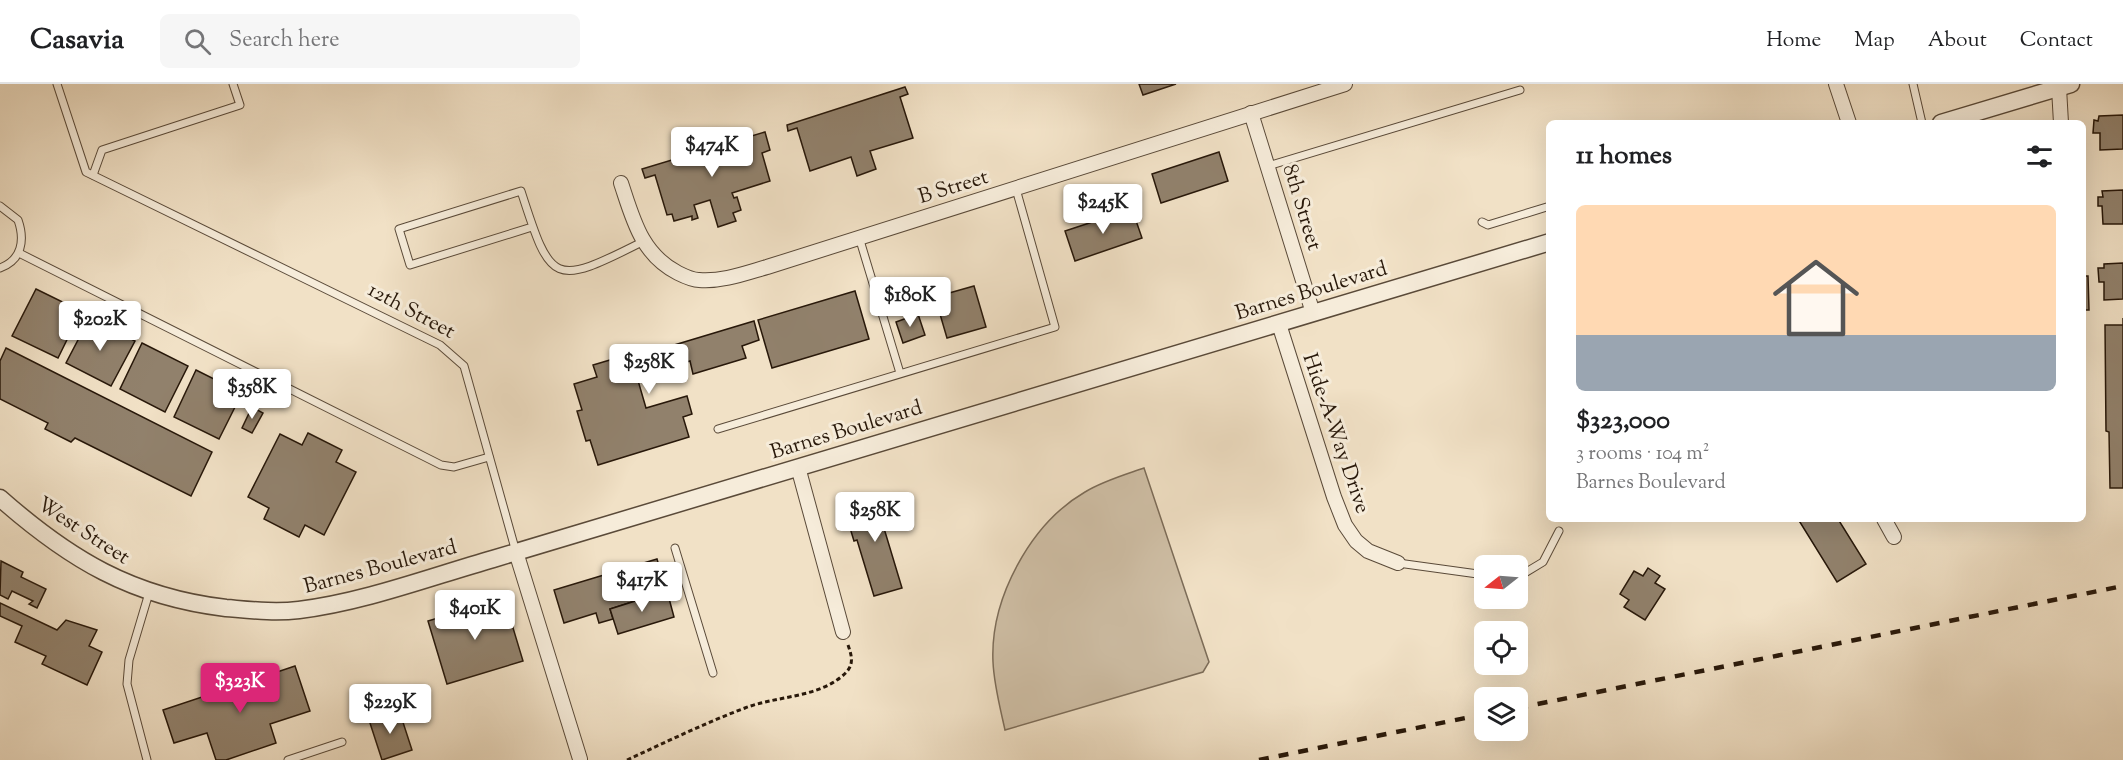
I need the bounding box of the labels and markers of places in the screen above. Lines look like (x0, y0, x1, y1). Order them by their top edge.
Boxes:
pin: $474K (670, 127, 754, 178)
pin: $245K (1061, 184, 1145, 235)
pin: $180K (868, 277, 952, 328)
pin: $202K (58, 301, 142, 352)
pin: $258K (607, 344, 691, 395)
pin: $358K (210, 369, 294, 420)
pin: $258K (833, 492, 917, 543)
pin: $417K (600, 562, 684, 613)
pin: $401K (433, 590, 517, 641)
pin: $323K (198, 663, 282, 714)
pin: $229K (348, 684, 432, 735)

